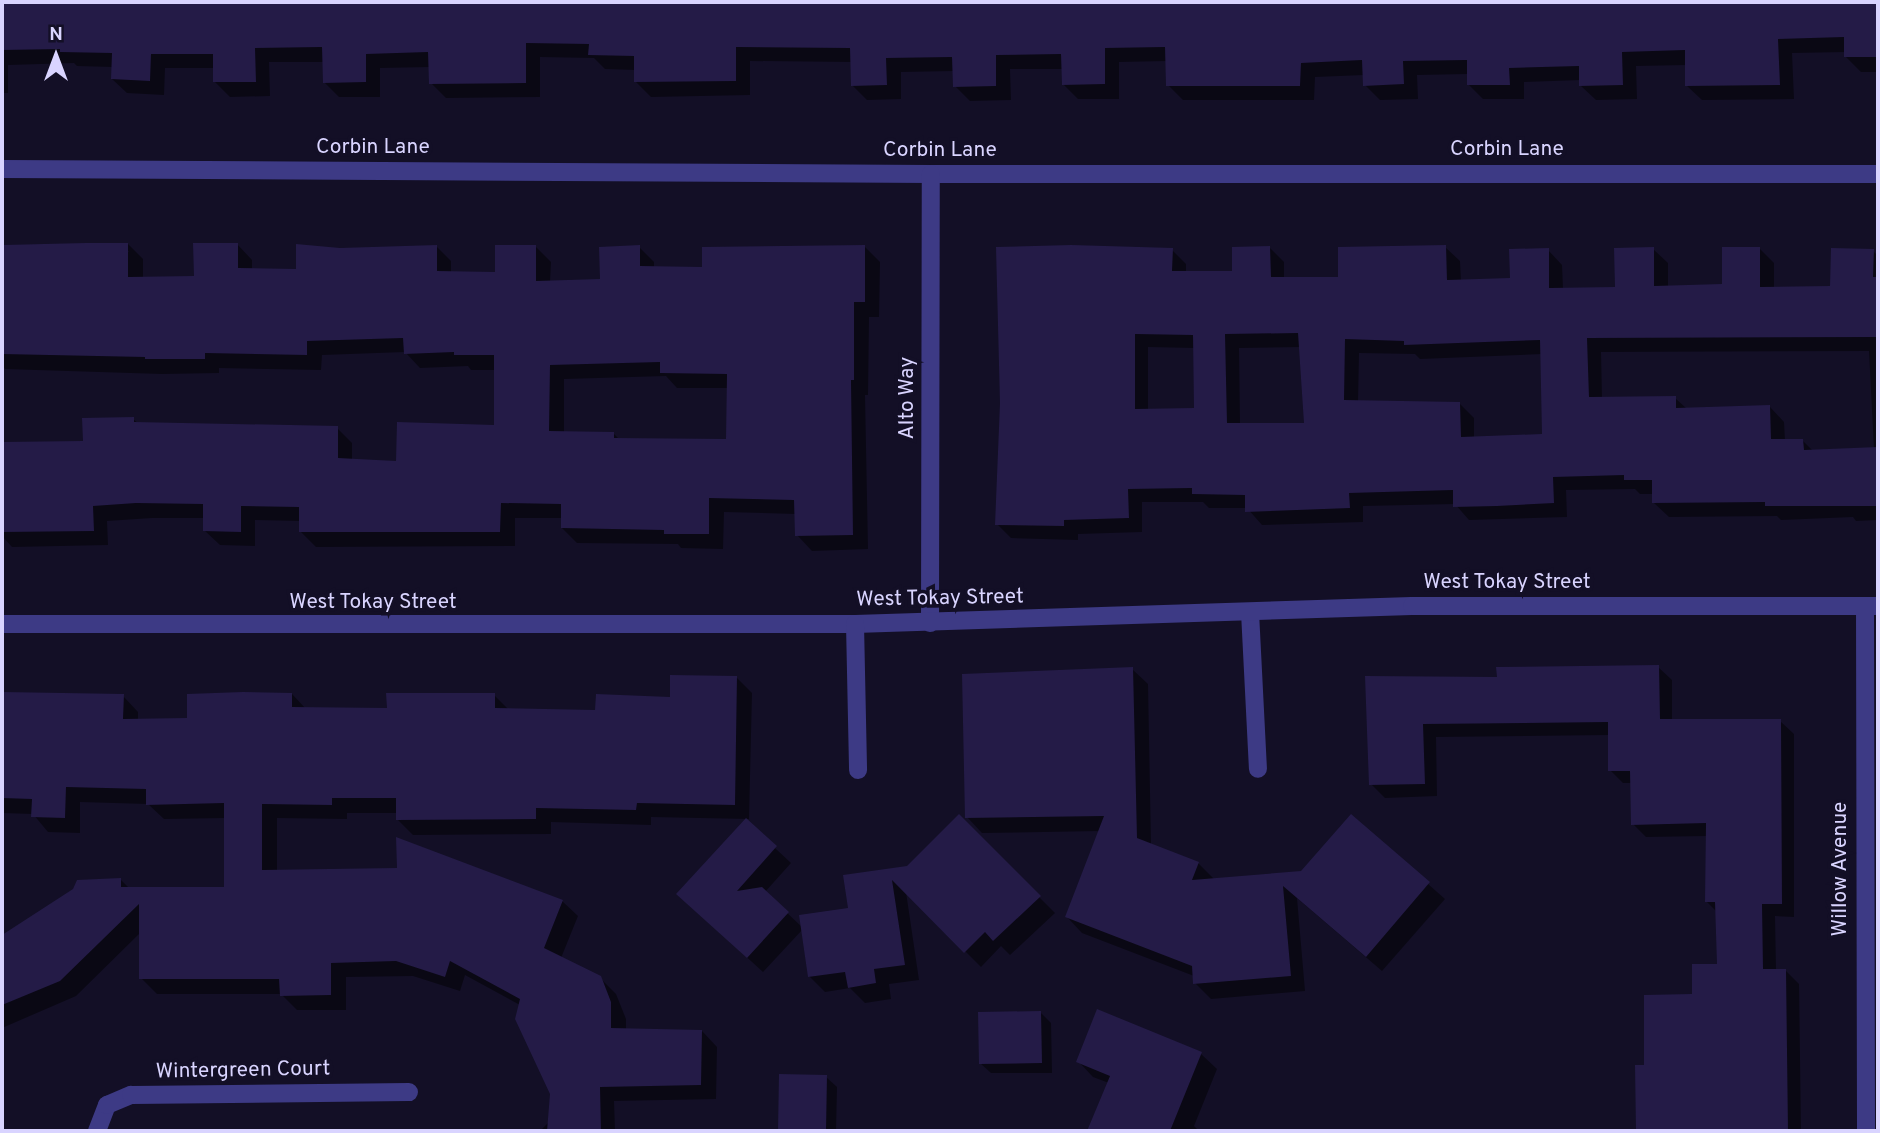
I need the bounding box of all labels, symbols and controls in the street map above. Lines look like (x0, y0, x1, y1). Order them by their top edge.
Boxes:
north arrow (21, 21, 91, 91)
text: N (49, 23, 63, 47)
street label: Corbin Lane (316, 135, 430, 161)
street label: Corbin Lane (1450, 137, 1564, 163)
street label: Corbin Lane (883, 138, 997, 164)
street label: Alto Way (895, 356, 921, 440)
street label: West Tokay Street (1423, 570, 1591, 596)
street label: West Tokay Street (856, 585, 1024, 613)
street label: West Tokay Street (289, 590, 457, 616)
street label: Willow Avenue (1828, 801, 1854, 937)
street label: Wintergreen Court (155, 1057, 331, 1085)

